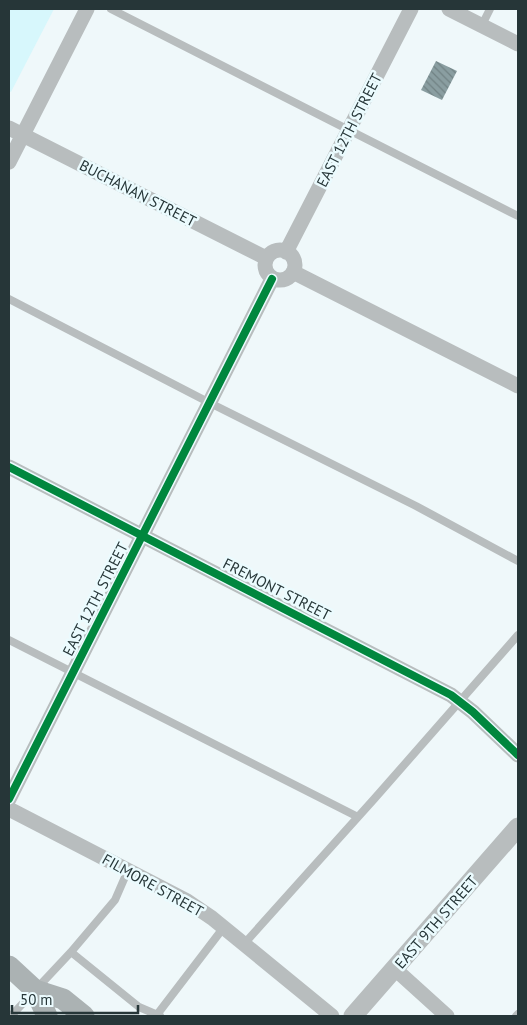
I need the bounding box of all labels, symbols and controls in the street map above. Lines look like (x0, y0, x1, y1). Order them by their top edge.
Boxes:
street label: EAST 12TH STREET (312, 69, 386, 190)
street label: BUCHANAN STREET (76, 155, 200, 231)
street label: EAST 12TH STREET (58, 538, 132, 659)
street label: FREMONT STREET (220, 554, 335, 625)
street label: FILMORE STREET (99, 849, 207, 921)
street label: EAST 9TH STREET (391, 871, 482, 972)
scale bar (12, 982, 139, 1014)
text: 50 m (20, 990, 53, 1009)

